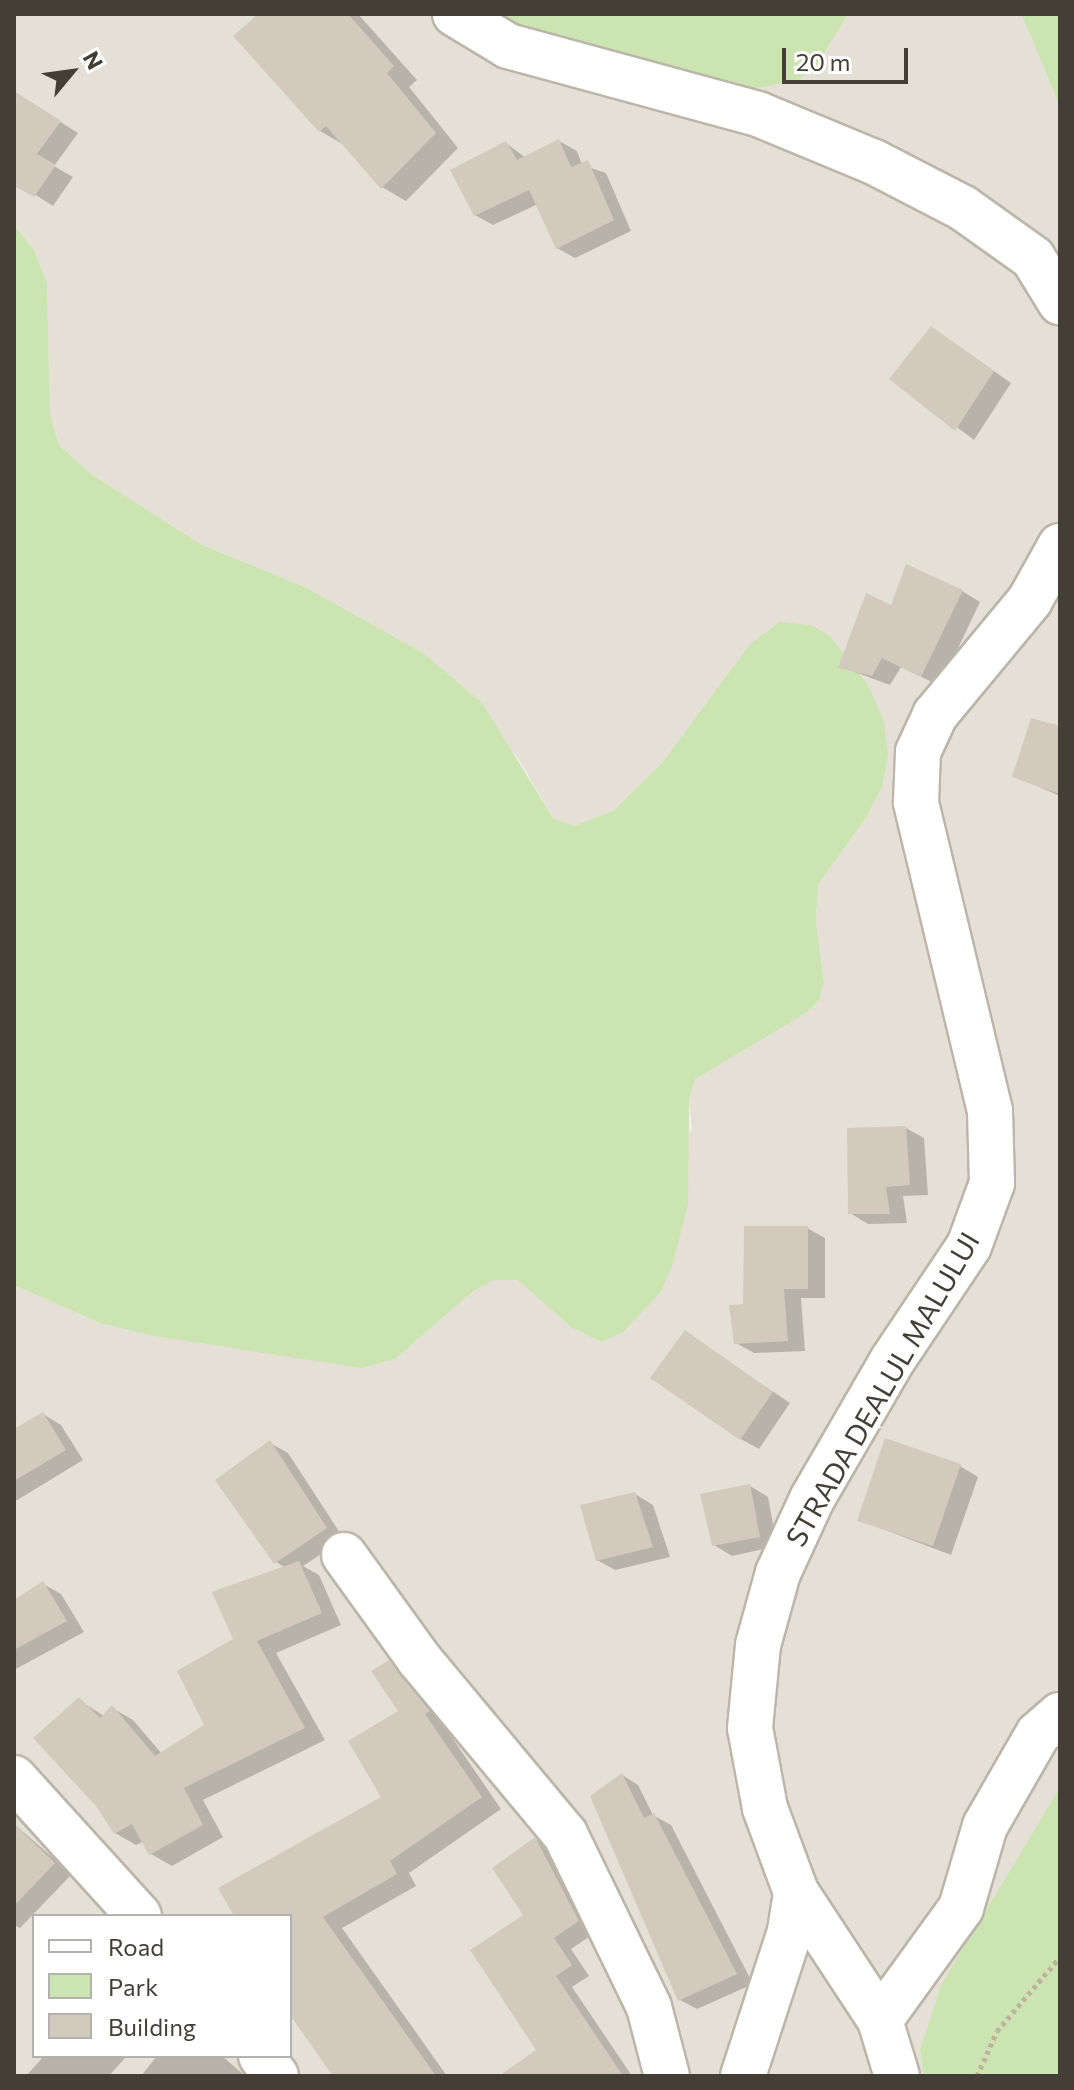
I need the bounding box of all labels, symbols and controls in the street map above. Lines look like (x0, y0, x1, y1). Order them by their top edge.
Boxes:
north arrow (32, 32, 112, 112)
scale bar (786, 32, 912, 82)
text: N (78, 46, 109, 74)
text: 20 m (796, 47, 850, 76)
street label: STRADA DEALUL MALULUI (778, 1226, 986, 1552)
legend (32, 1914, 292, 2058)
text: Road (108, 1932, 164, 1961)
text: Park (108, 1972, 158, 2001)
text: Building (108, 2012, 196, 2041)

